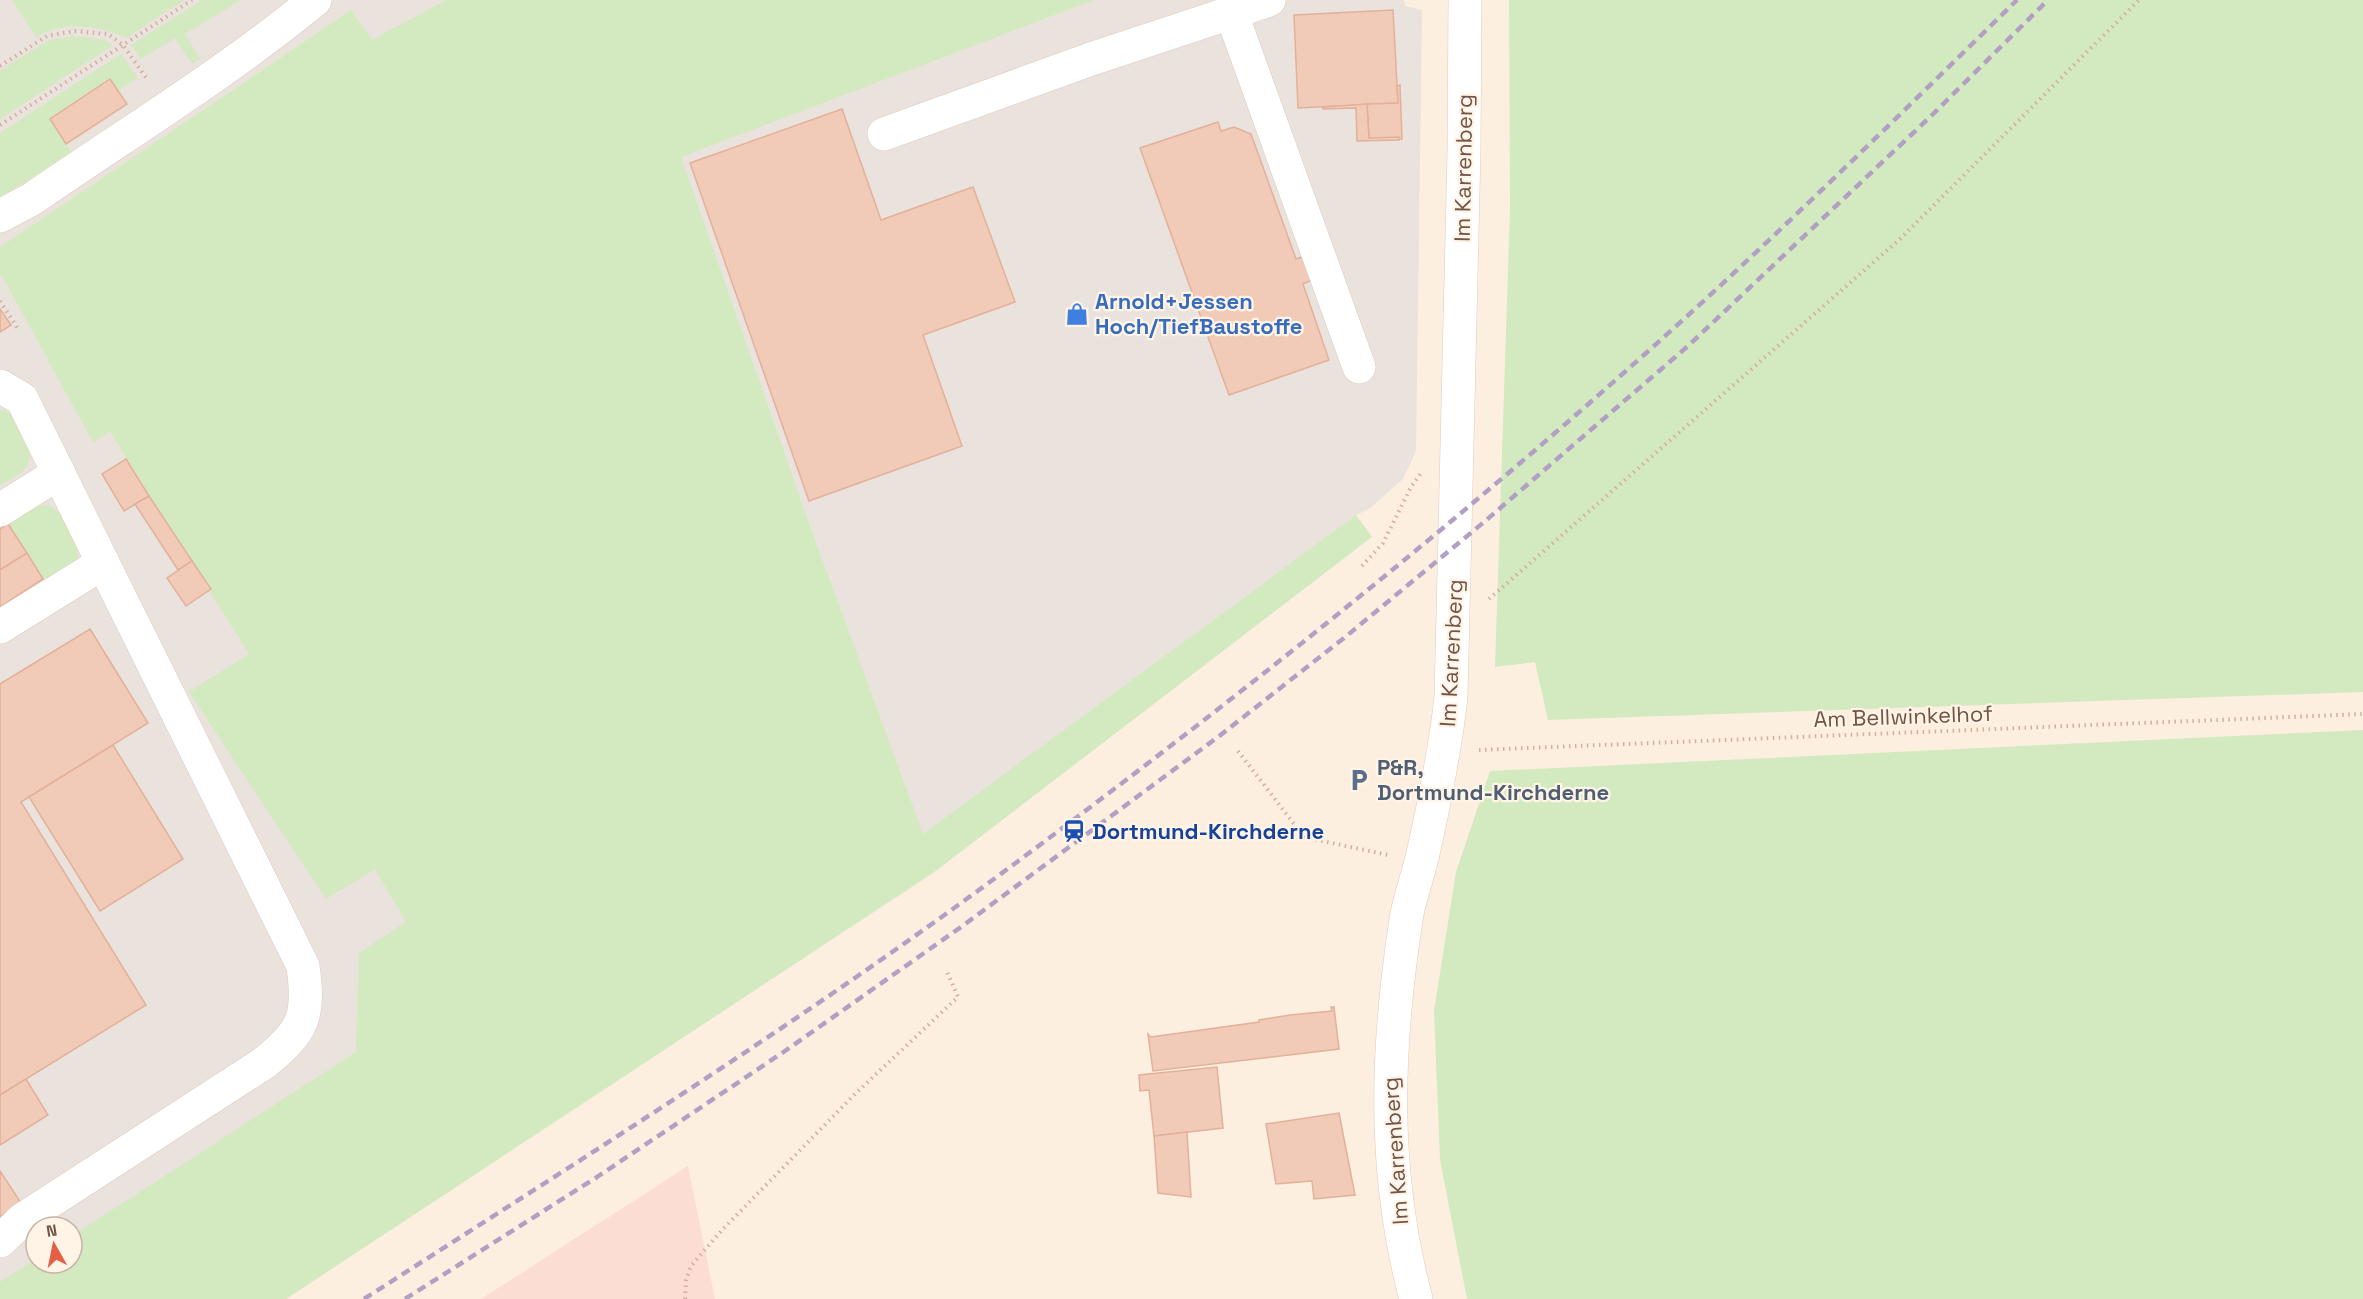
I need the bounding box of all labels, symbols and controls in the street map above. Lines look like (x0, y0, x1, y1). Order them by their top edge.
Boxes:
street label: Im Karrenberg (1448, 94, 1478, 242)
place label: Arnold+Jessen Hoch/TiefBaustoffe (1095, 287, 1303, 340)
shop icon: Arnold+Jessen Hoch/TiefBaustoffe (1064, 301, 1090, 327)
street label: Im Karrenberg (1433, 578, 1469, 728)
street label: Am Bellwinkelhof (1813, 699, 1993, 733)
place label: P&R, Dortmund-Kirchderne (1377, 753, 1609, 806)
parking icon: P&R, Dortmund-Kirchderne (1346, 767, 1372, 793)
place label: Dortmund-Kirchderne (1092, 817, 1324, 845)
station icon: Dortmund-Kirchderne (1061, 818, 1087, 844)
street label: Im Karrenberg (1376, 1076, 1414, 1226)
north arrow (24, 1215, 84, 1275)
text: N (45, 1219, 59, 1242)

